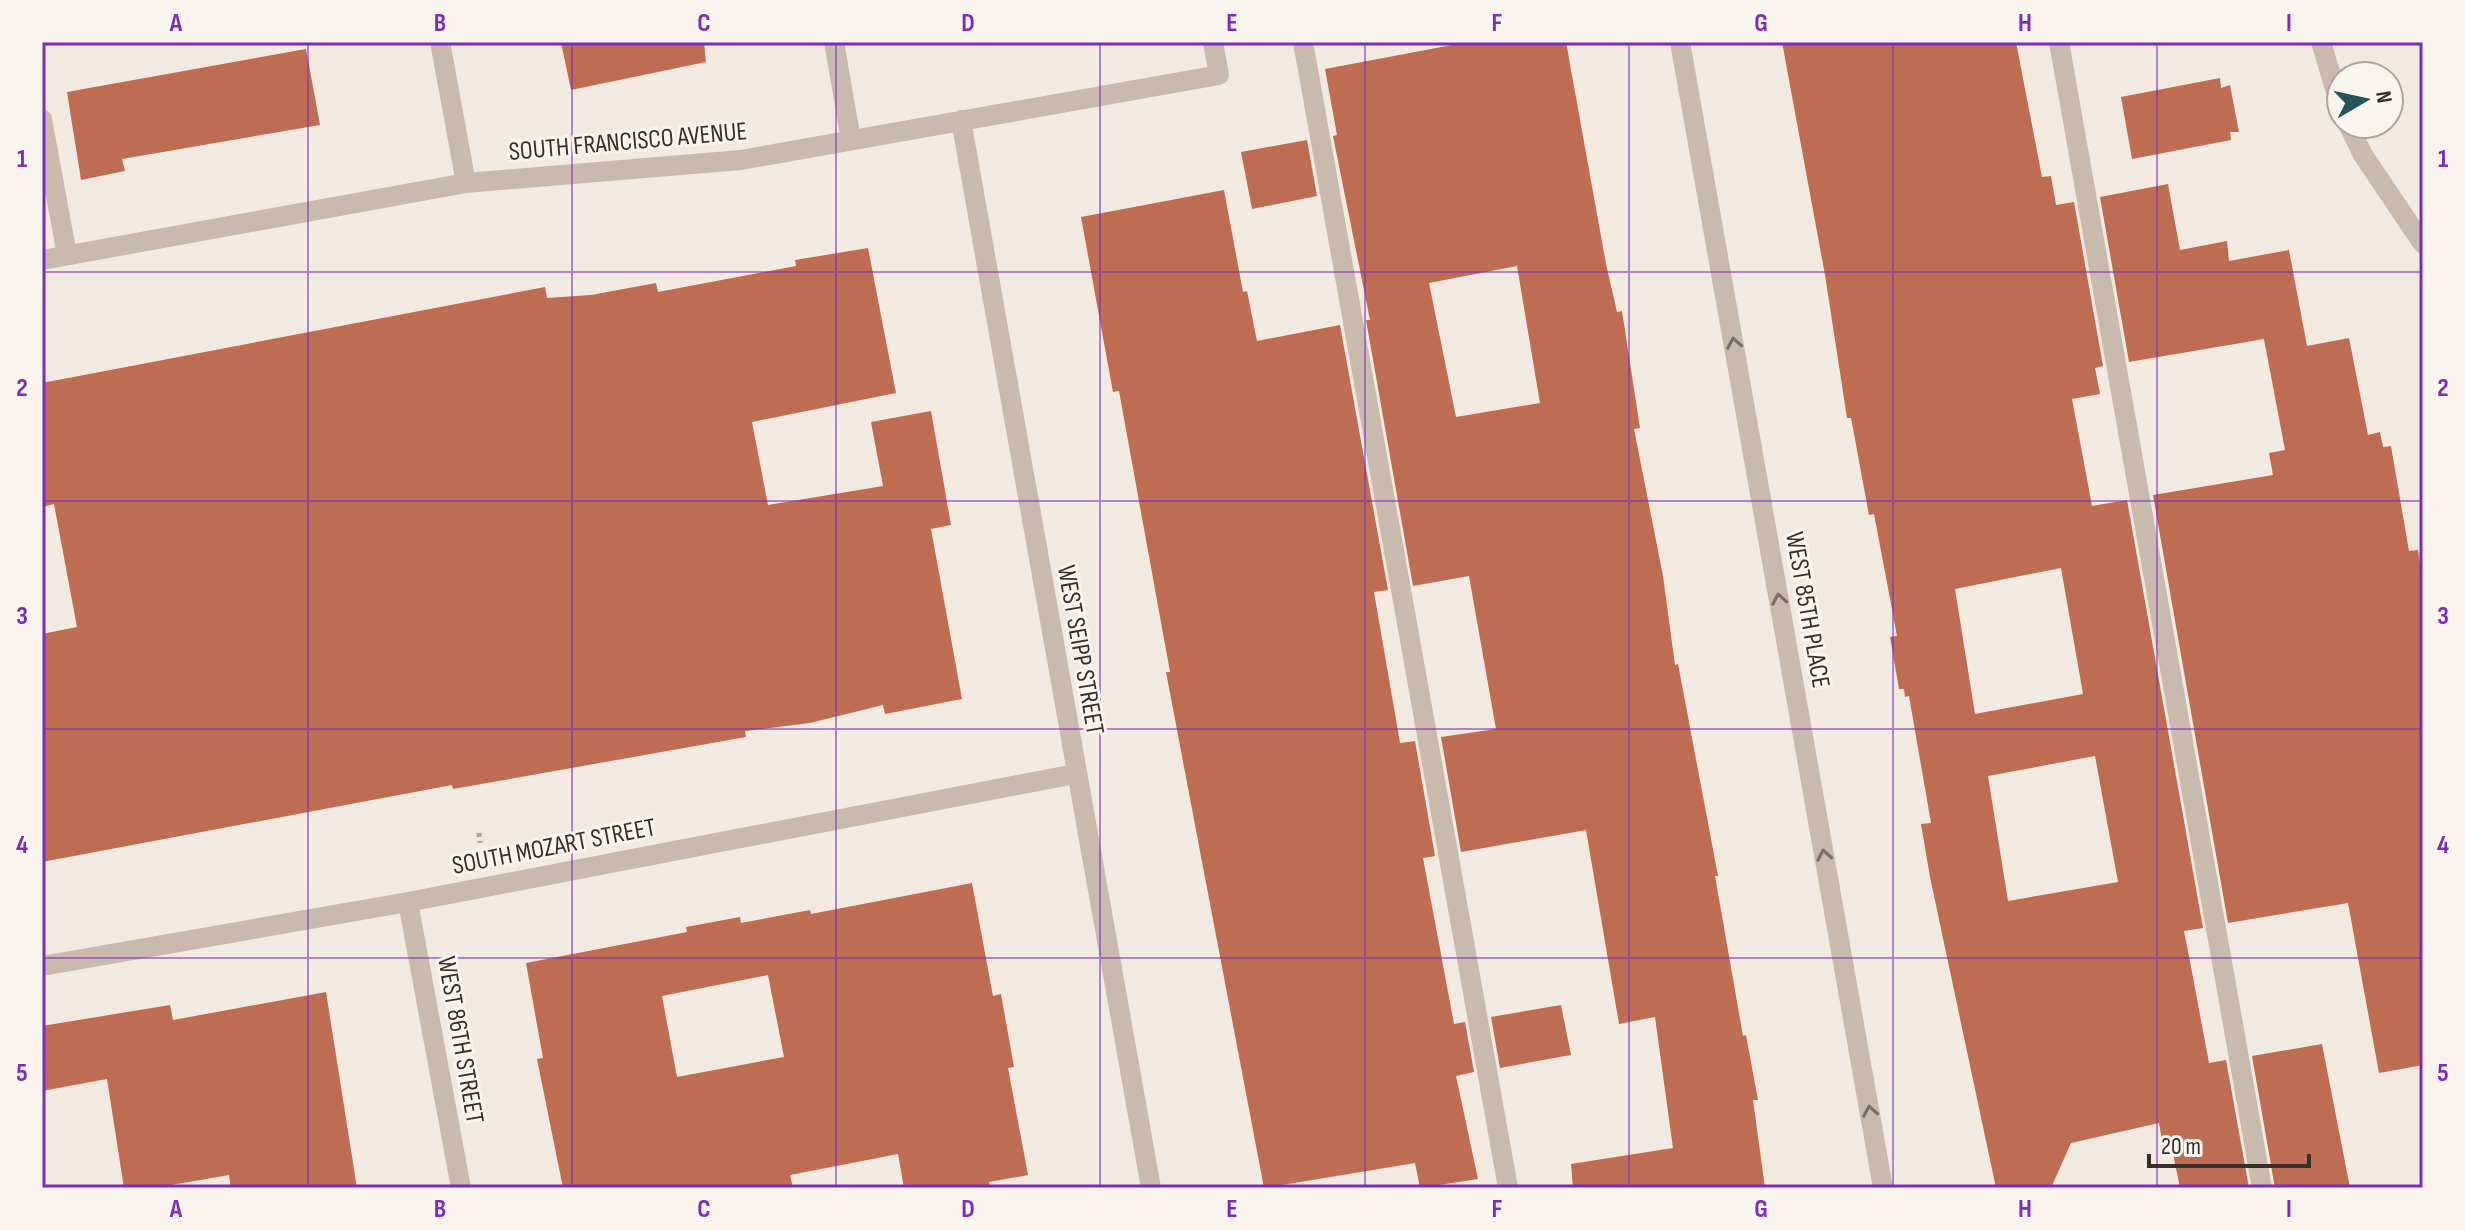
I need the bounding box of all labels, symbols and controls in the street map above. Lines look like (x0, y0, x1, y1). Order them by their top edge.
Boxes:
text: A (169, 8, 183, 39)
text: B (434, 8, 446, 39)
text: C (697, 8, 711, 39)
text: D (961, 8, 975, 39)
text: E (1226, 8, 1238, 39)
text: F (1492, 8, 1503, 39)
text: G (1754, 8, 1768, 39)
text: H (2018, 8, 2032, 39)
text: I (2286, 8, 2292, 39)
north arrow (2325, 60, 2405, 140)
text: N (2369, 89, 2398, 105)
street label: SOUTH FRANCISCO AVENUE (508, 116, 748, 168)
text: 1 (17, 144, 27, 175)
text: 1 (2438, 144, 2448, 175)
one-way arrow (1726, 336, 1743, 350)
text: 2 (16, 373, 28, 404)
text: 2 (2437, 373, 2449, 404)
street label: WEST 85TH PLACE (1778, 529, 1836, 691)
street label: WEST SEIPP STREET (1050, 563, 1110, 737)
one-way arrow (1771, 592, 1788, 606)
text: 3 (16, 601, 28, 632)
text: 3 (2437, 601, 2449, 632)
street label: SOUTH MOZART STREET (450, 812, 658, 882)
text: 4 (16, 830, 28, 861)
text: 4 (2437, 830, 2449, 861)
one-way arrow (1817, 848, 1834, 862)
street label: WEST 86TH STREET (430, 954, 490, 1126)
text: 5 (16, 1058, 28, 1089)
text: 5 (2437, 1058, 2449, 1089)
one-way arrow (1862, 1104, 1879, 1118)
scale bar (2149, 1118, 2309, 1168)
text: 20 m (2161, 1132, 2201, 1161)
text: A (169, 1194, 183, 1225)
text: B (434, 1194, 446, 1225)
text: C (697, 1194, 711, 1225)
text: D (961, 1194, 975, 1225)
text: E (1226, 1194, 1238, 1225)
text: F (1492, 1194, 1503, 1225)
text: G (1754, 1194, 1768, 1225)
text: H (2018, 1194, 2032, 1225)
text: I (2286, 1194, 2292, 1225)

